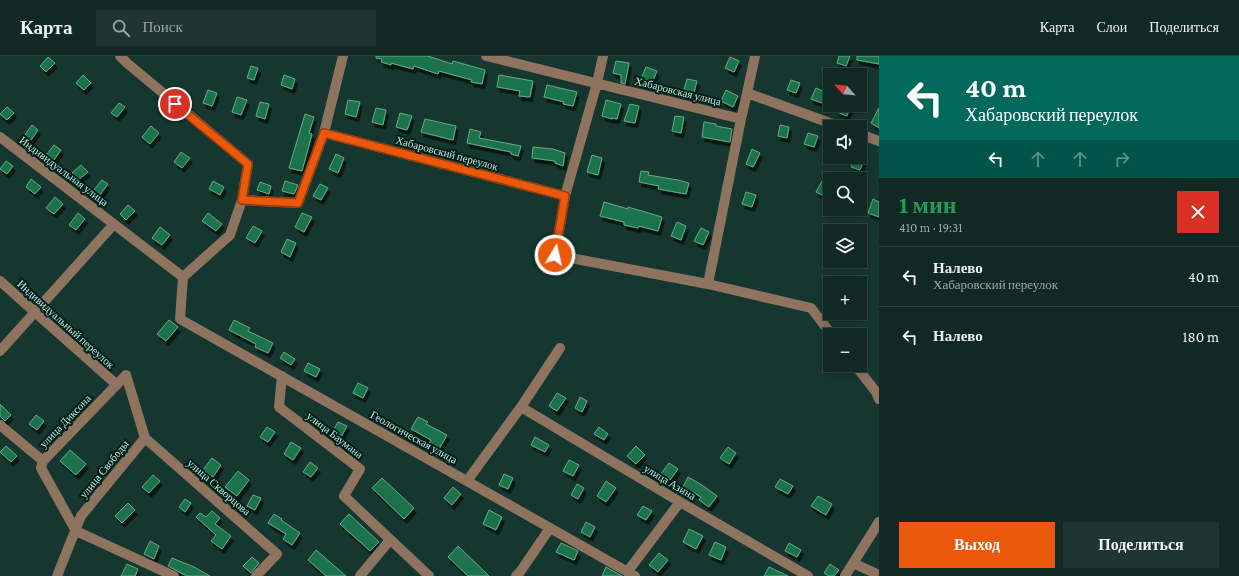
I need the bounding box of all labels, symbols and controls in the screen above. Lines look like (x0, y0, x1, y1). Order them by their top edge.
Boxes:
search box (96, 10, 376, 46)
text: Карта (20, 17, 72, 38)
icon: search (110, 17, 132, 39)
text: Поиск (142, 19, 183, 35)
text: Карта (1040, 19, 1074, 35)
text: Слои (1096, 19, 1127, 35)
text: Поделиться (1149, 19, 1219, 35)
north arrow (823, 68, 867, 112)
map controls (823, 68, 867, 372)
icon: left (899, 72, 951, 124)
text: 40 m (965, 72, 1026, 103)
street label: Хабаровская улица (634, 74, 723, 108)
pin (158, 87, 192, 121)
icon: arrive (164, 93, 186, 115)
text: Хабаровский переулок (965, 105, 1138, 125)
button: sound (823, 120, 867, 164)
street label: Индивидуальная улица (17, 134, 111, 208)
street label: Хабаровский переулок (394, 134, 500, 173)
icon: left (985, 148, 1007, 170)
icon: ahead (1027, 148, 1049, 170)
icon: ahead (1069, 148, 1091, 170)
icon: right (1111, 148, 1133, 170)
button: search (823, 172, 867, 216)
text: 1 мин (899, 191, 957, 218)
button: close (1177, 191, 1219, 233)
text: 410 m · 19:31 (899, 220, 963, 235)
button: layers (823, 224, 867, 268)
position arrow (534, 234, 576, 276)
text: Налево (933, 260, 983, 276)
icon: left (899, 266, 921, 288)
text: 40 m (1188, 269, 1219, 285)
button: + (823, 276, 867, 320)
street label: Индивидуальный переулок (15, 277, 117, 371)
text: Хабаровский переулок (933, 277, 1058, 292)
icon: left (899, 326, 921, 348)
button: − (823, 328, 867, 372)
text: Налево (933, 328, 983, 344)
text: 180 m (1183, 329, 1219, 345)
street label: улица Диксона (37, 392, 93, 450)
street label: Геологическая улица (369, 408, 459, 466)
street label: улица Баумана (305, 409, 365, 461)
street label: улица Свободы (77, 437, 131, 500)
street label: улица Скворцова (185, 456, 253, 518)
street label: улица Азина (642, 462, 698, 502)
button: Выход (899, 522, 1055, 568)
button: Поделиться (1063, 522, 1219, 568)

